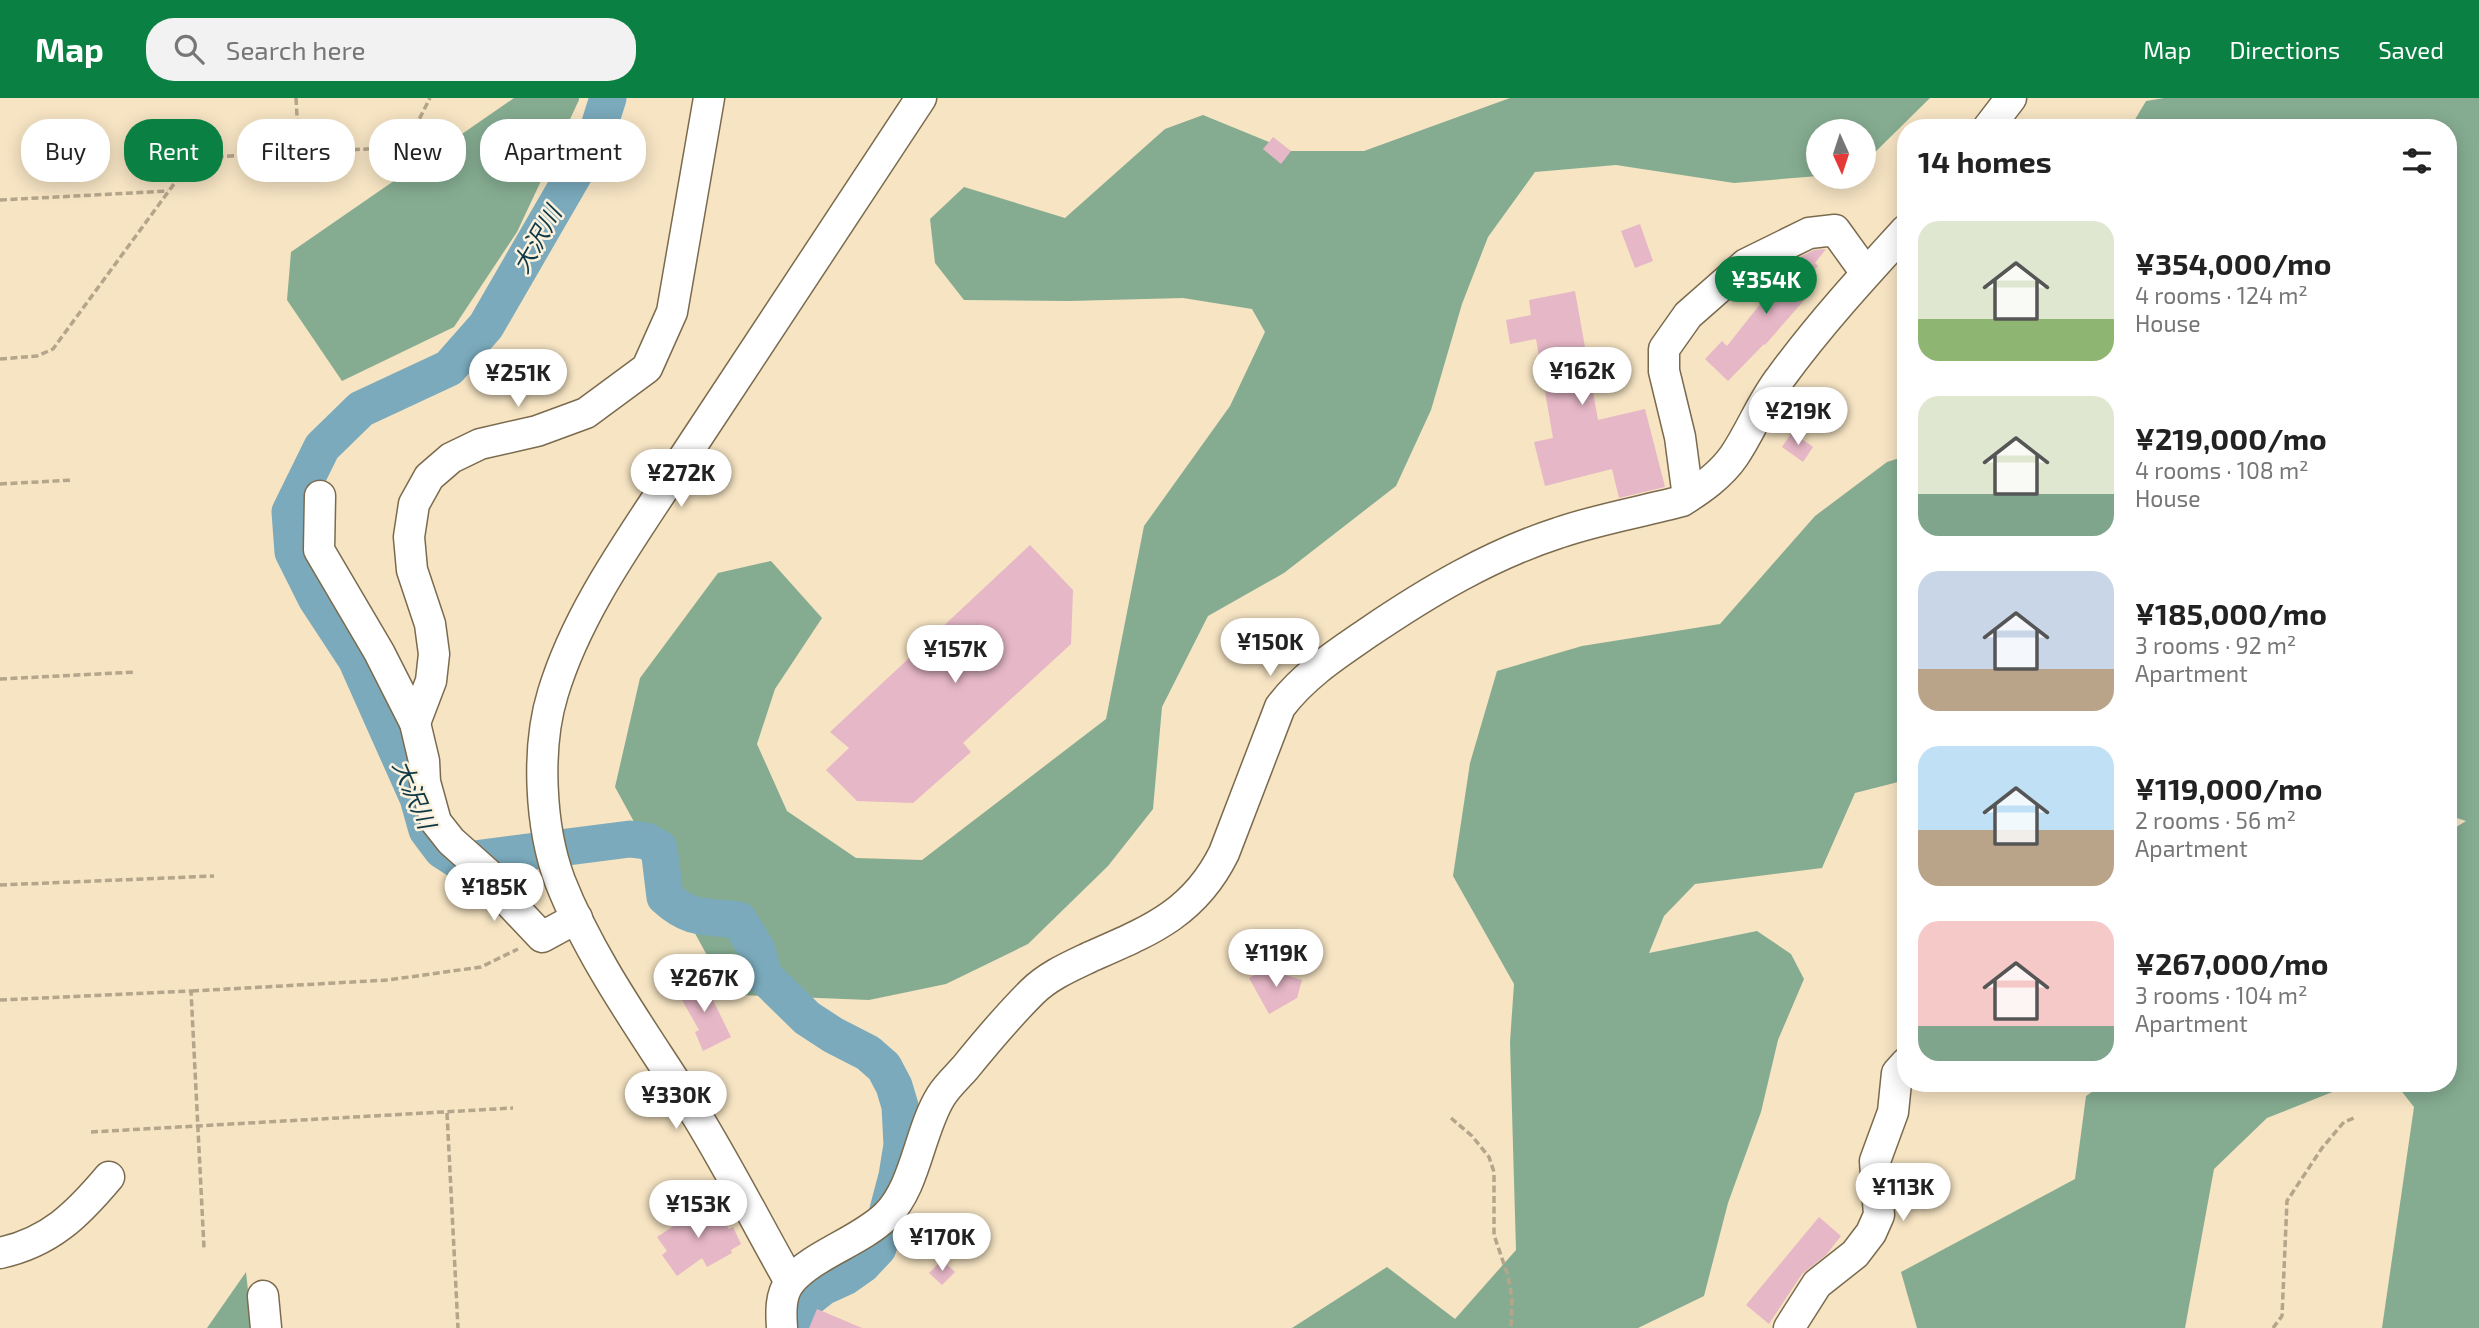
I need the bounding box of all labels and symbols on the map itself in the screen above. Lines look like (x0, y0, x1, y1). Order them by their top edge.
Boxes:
north arrow (1806, 119, 1876, 189)
water label: 大沢川 (505, 198, 568, 277)
pin: ¥354K (1717, 256, 1815, 316)
pin: ¥162K (1533, 348, 1631, 407)
pin: ¥251K (469, 350, 567, 409)
pin: ¥219K (1749, 388, 1847, 447)
pin: ¥272K (632, 450, 730, 509)
pin: ¥150K (1221, 618, 1319, 678)
pin: ¥157K (906, 626, 1004, 685)
water label: 大沢川 (388, 755, 444, 836)
pin: ¥185K (445, 864, 543, 923)
pin: ¥119K (1227, 930, 1325, 989)
pin: ¥267K (655, 954, 753, 1014)
pin: ¥330K (627, 1072, 725, 1131)
pin: ¥113K (1854, 1164, 1952, 1223)
pin: ¥153K (649, 1180, 747, 1240)
pin: ¥170K (893, 1214, 991, 1273)

